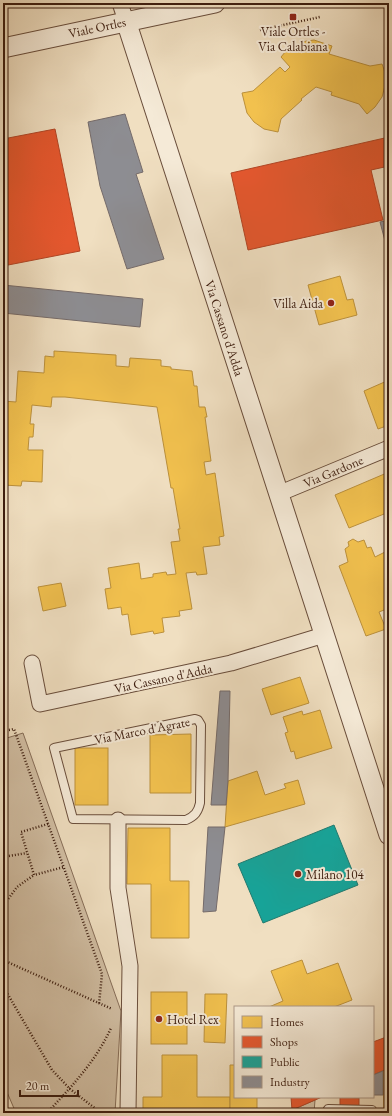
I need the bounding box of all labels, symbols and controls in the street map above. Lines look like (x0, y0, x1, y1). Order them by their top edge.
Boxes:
marker: Viale Ortles - Via Calabiana (288, 12, 298, 22)
street label: Viale Ortles (67, 13, 127, 42)
place label: Viale Ortles - Via Calabiana (258, 23, 328, 55)
street label: Via Cassano d'Adda (201, 278, 248, 379)
place label: Villa Aida (273, 295, 324, 312)
marker: Villa Aida (326, 298, 336, 308)
street label: Via Gardone (301, 451, 366, 492)
street label: Via Cassano d'Adda (112, 660, 215, 697)
street label: Via Marco d'Agrate (93, 713, 191, 748)
place label: Milano 104 (306, 866, 365, 883)
marker: Milano 104 (293, 869, 303, 879)
legend (234, 1006, 374, 1098)
place label: Hotel Rex (167, 1011, 219, 1028)
marker: Hotel Rex (154, 1014, 164, 1024)
text: Homes (270, 1014, 304, 1030)
text: Shops (270, 1034, 298, 1050)
text: Public (270, 1054, 300, 1070)
scale bar (20, 1072, 78, 1098)
text: Industry (270, 1074, 310, 1090)
text: 20 m (26, 1078, 50, 1094)

